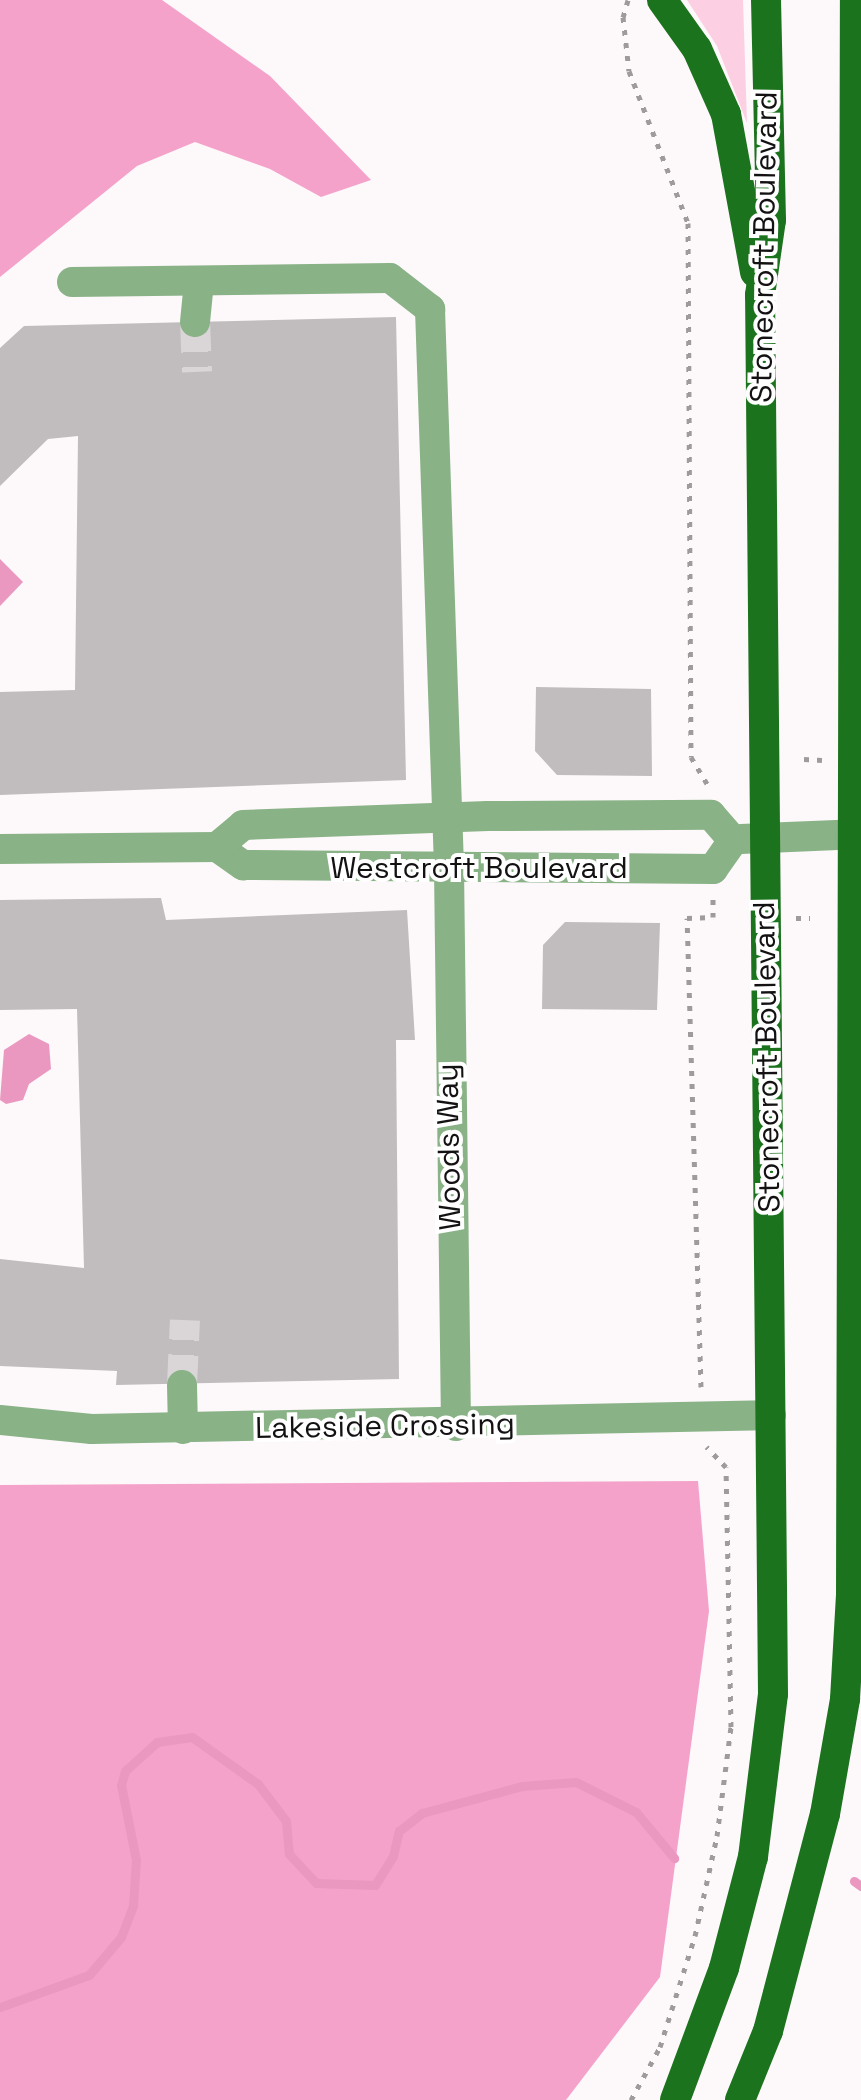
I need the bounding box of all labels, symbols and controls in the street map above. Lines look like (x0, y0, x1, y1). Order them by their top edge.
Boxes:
street label: Stonecroft Boulevard (743, 91, 785, 403)
street label: Westcroft Boulevard (330, 850, 628, 886)
street label: Stonecroft Boulevard (746, 901, 788, 1213)
street label: Woods Way (430, 1063, 468, 1231)
street label: Lakeside Crossing (255, 1406, 515, 1446)

